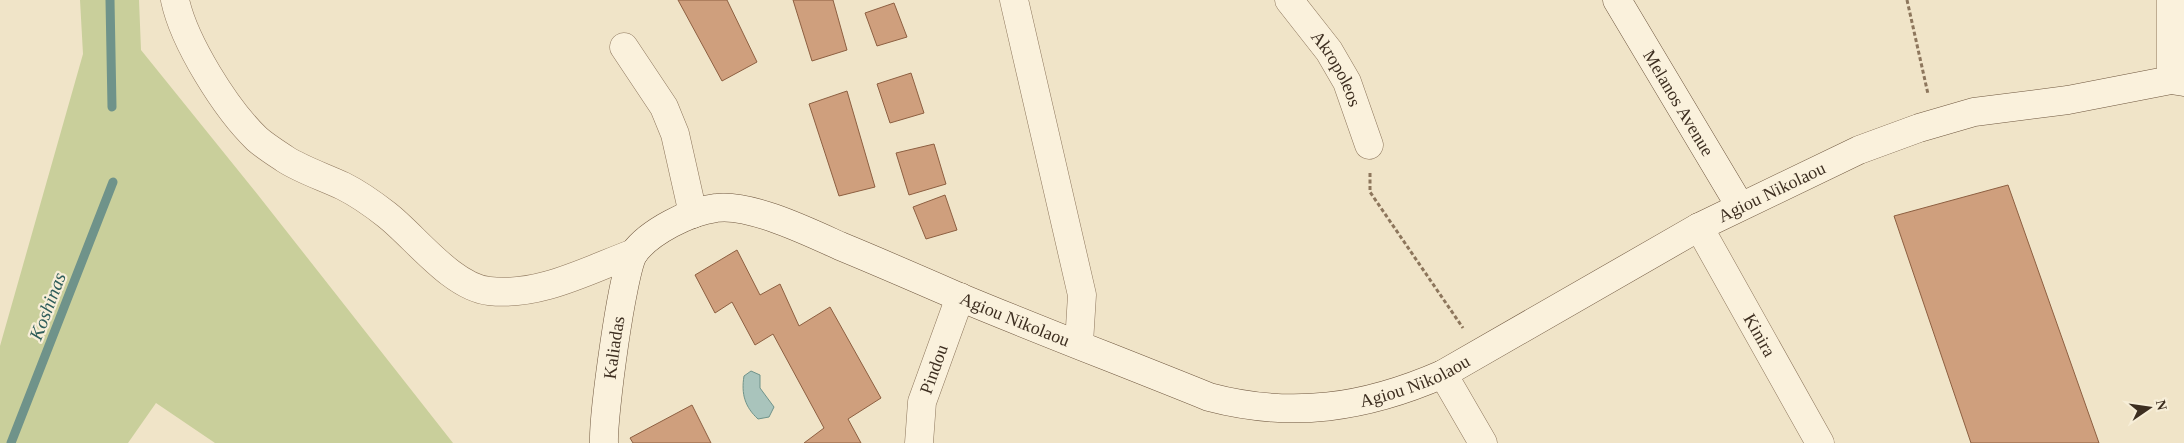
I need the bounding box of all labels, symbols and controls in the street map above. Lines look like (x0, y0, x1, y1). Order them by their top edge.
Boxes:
street label: Akropoleos (1307, 27, 1365, 109)
street label: Melanos Avenue (1639, 46, 1718, 160)
street label: Agiou Nikolaou (1715, 158, 1829, 226)
water label: Koshinas (25, 269, 70, 344)
street label: Agiou Nikolaou (957, 288, 1073, 351)
street label: Kinira (1740, 310, 1780, 360)
street label: Kaliadas (600, 315, 628, 380)
street label: Pindou (916, 342, 952, 397)
street label: Agiou Nikolaou (1358, 351, 1473, 411)
north arrow (2124, 383, 2174, 433)
text: N (2153, 399, 2170, 412)

